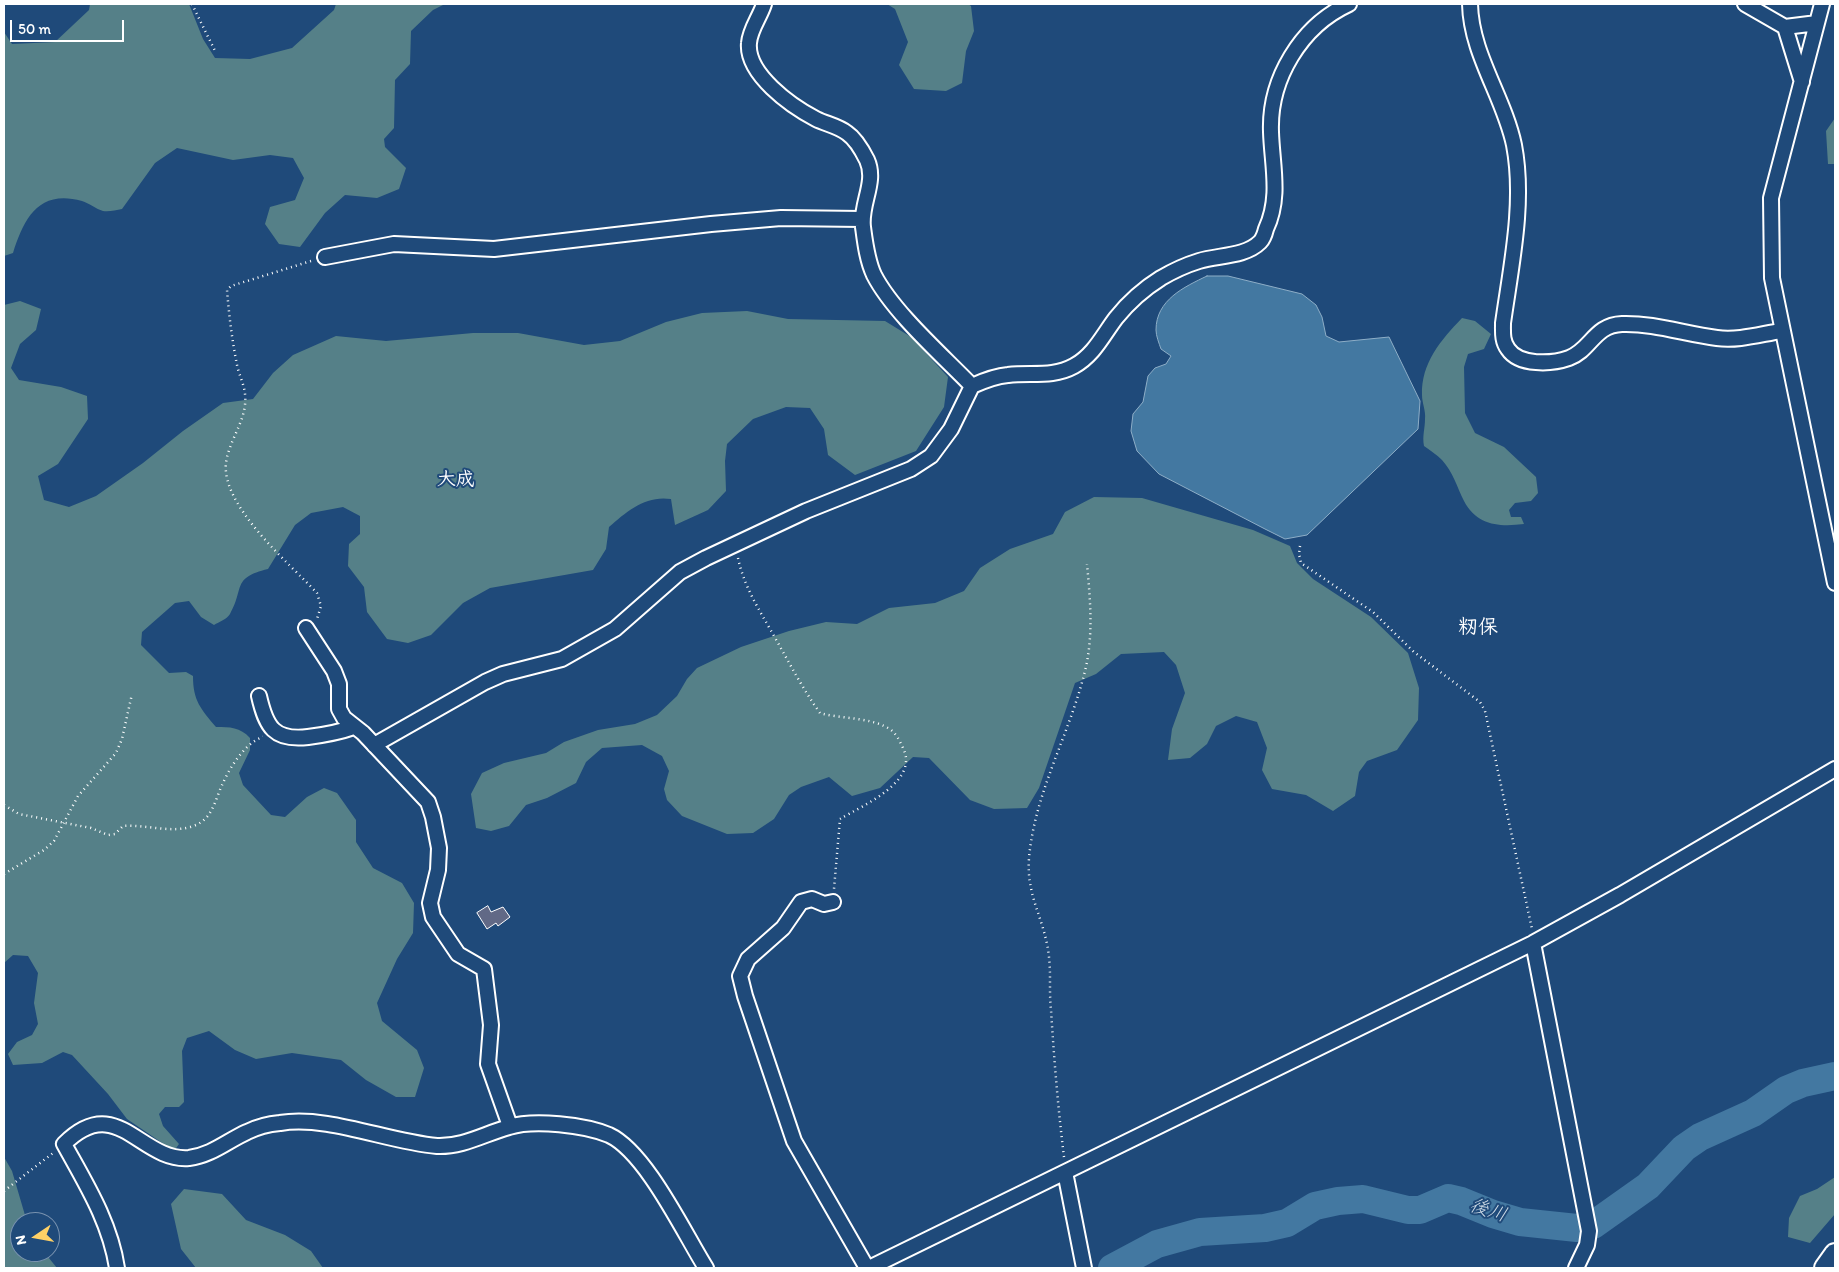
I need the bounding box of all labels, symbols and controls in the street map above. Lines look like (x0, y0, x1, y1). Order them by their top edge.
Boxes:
scale bar (12, 10, 126, 42)
text: 50 m (18, 20, 51, 38)
district label: 大成 (437, 469, 475, 491)
district label: 籾保 (1458, 616, 1498, 640)
water label: 後川 (1466, 1194, 1510, 1228)
north arrow (10, 1212, 60, 1262)
text: N (12, 1234, 30, 1246)

